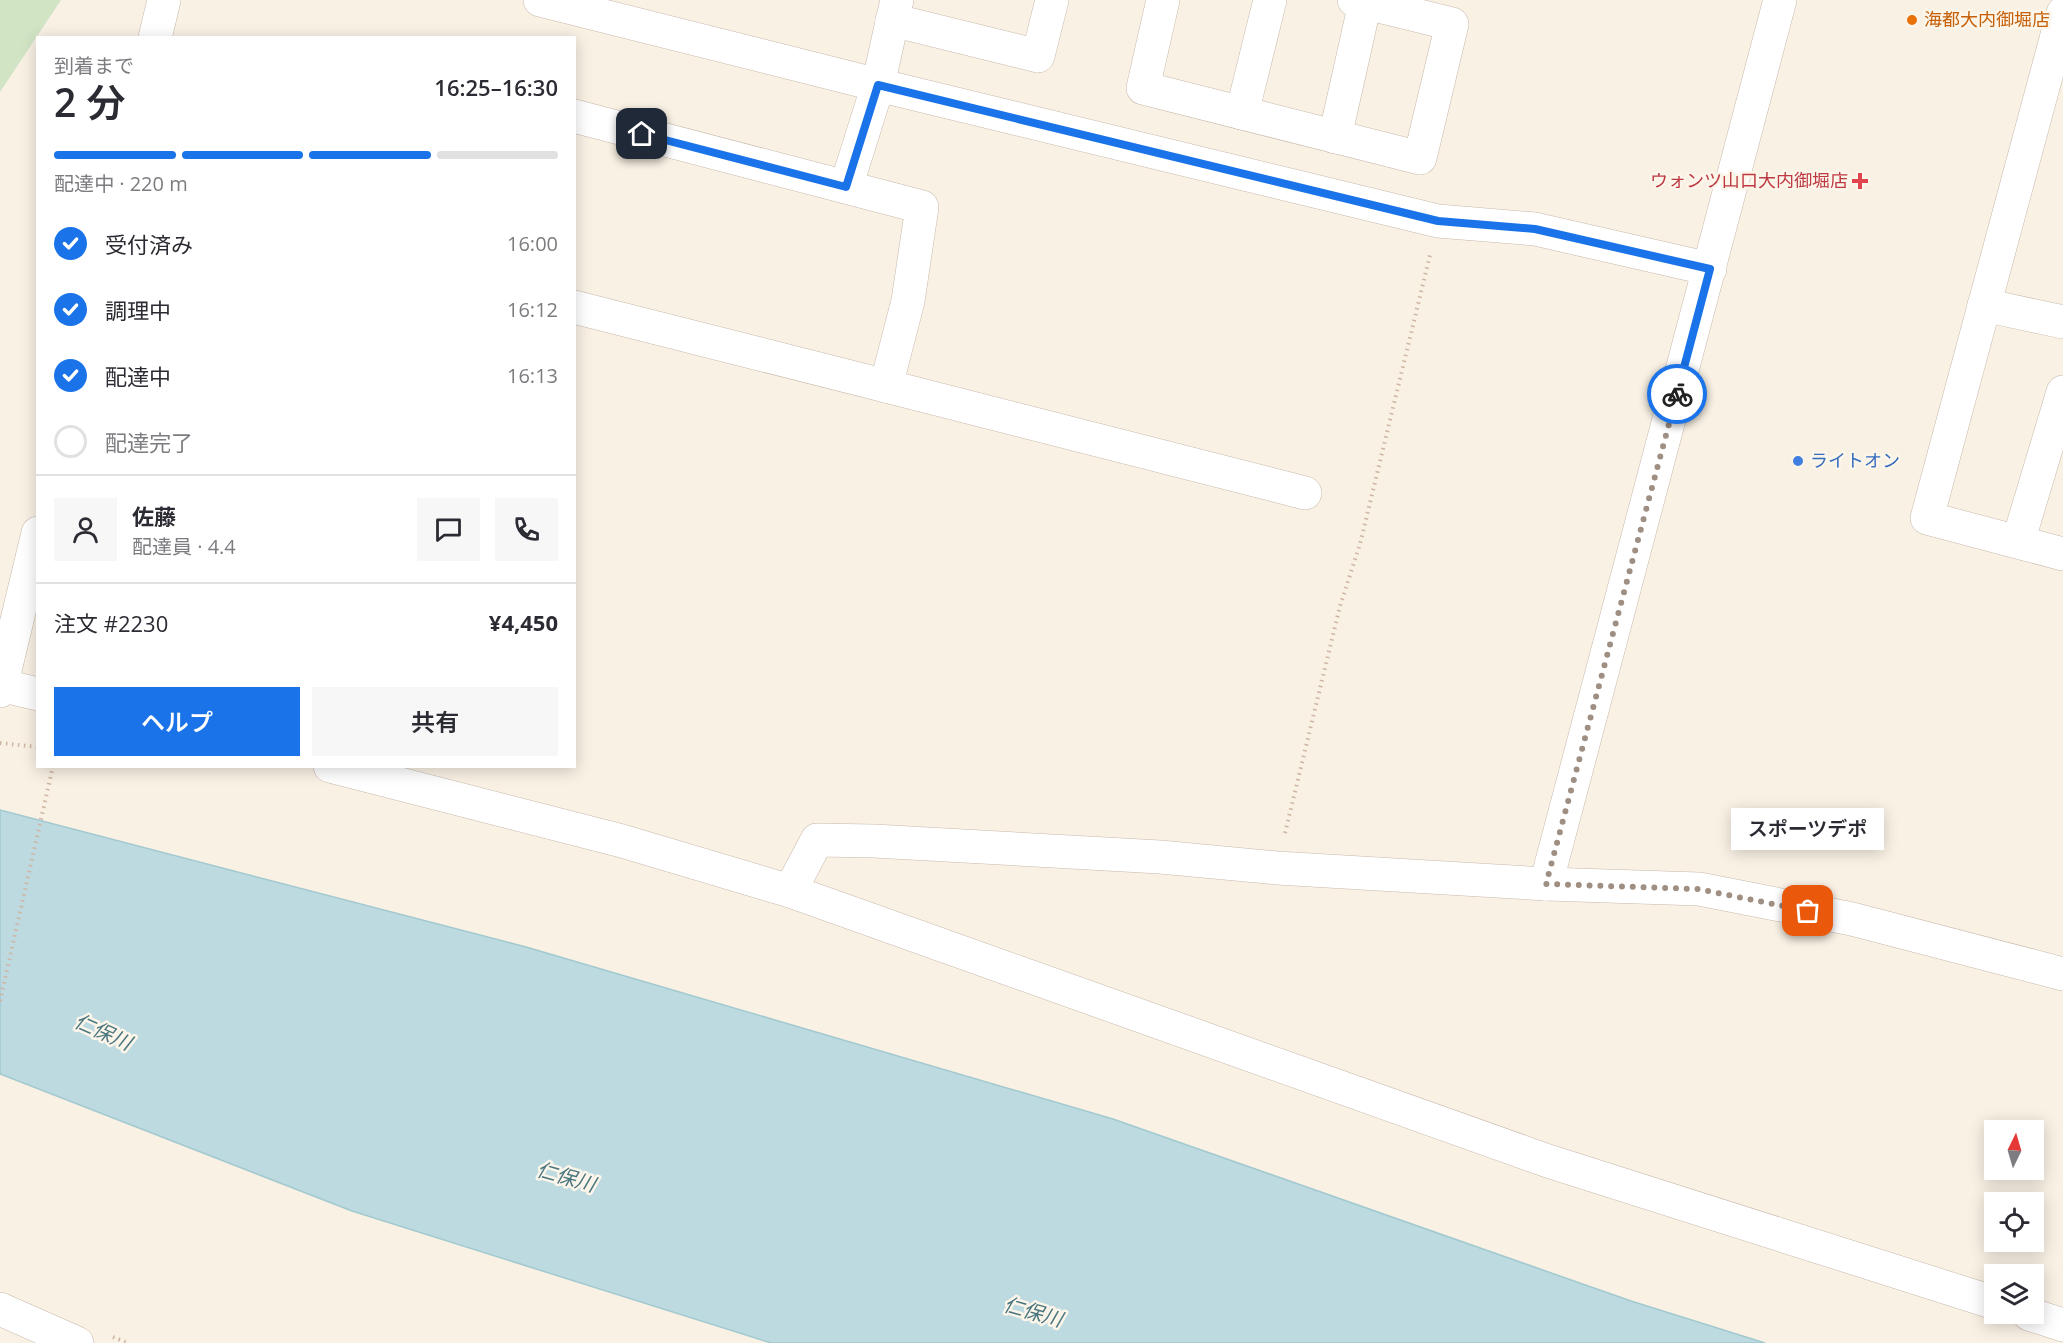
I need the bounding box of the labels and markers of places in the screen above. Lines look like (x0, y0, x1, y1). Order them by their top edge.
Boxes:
place label: 海都大内御堀店 (1924, 7, 2050, 31)
marker: 海都大内御堀店 (1905, 13, 1919, 27)
pin (616, 108, 667, 159)
place label: ウォンツ山口大内御堀店 (1650, 168, 1848, 192)
marker: ウォンツ山口大内御堀店 (1853, 174, 1867, 188)
place label: ライトオン (1810, 448, 1900, 472)
marker: ライトオン (1791, 454, 1805, 468)
callout: スポーツデポ (1732, 809, 1884, 851)
pin (1782, 885, 1833, 936)

